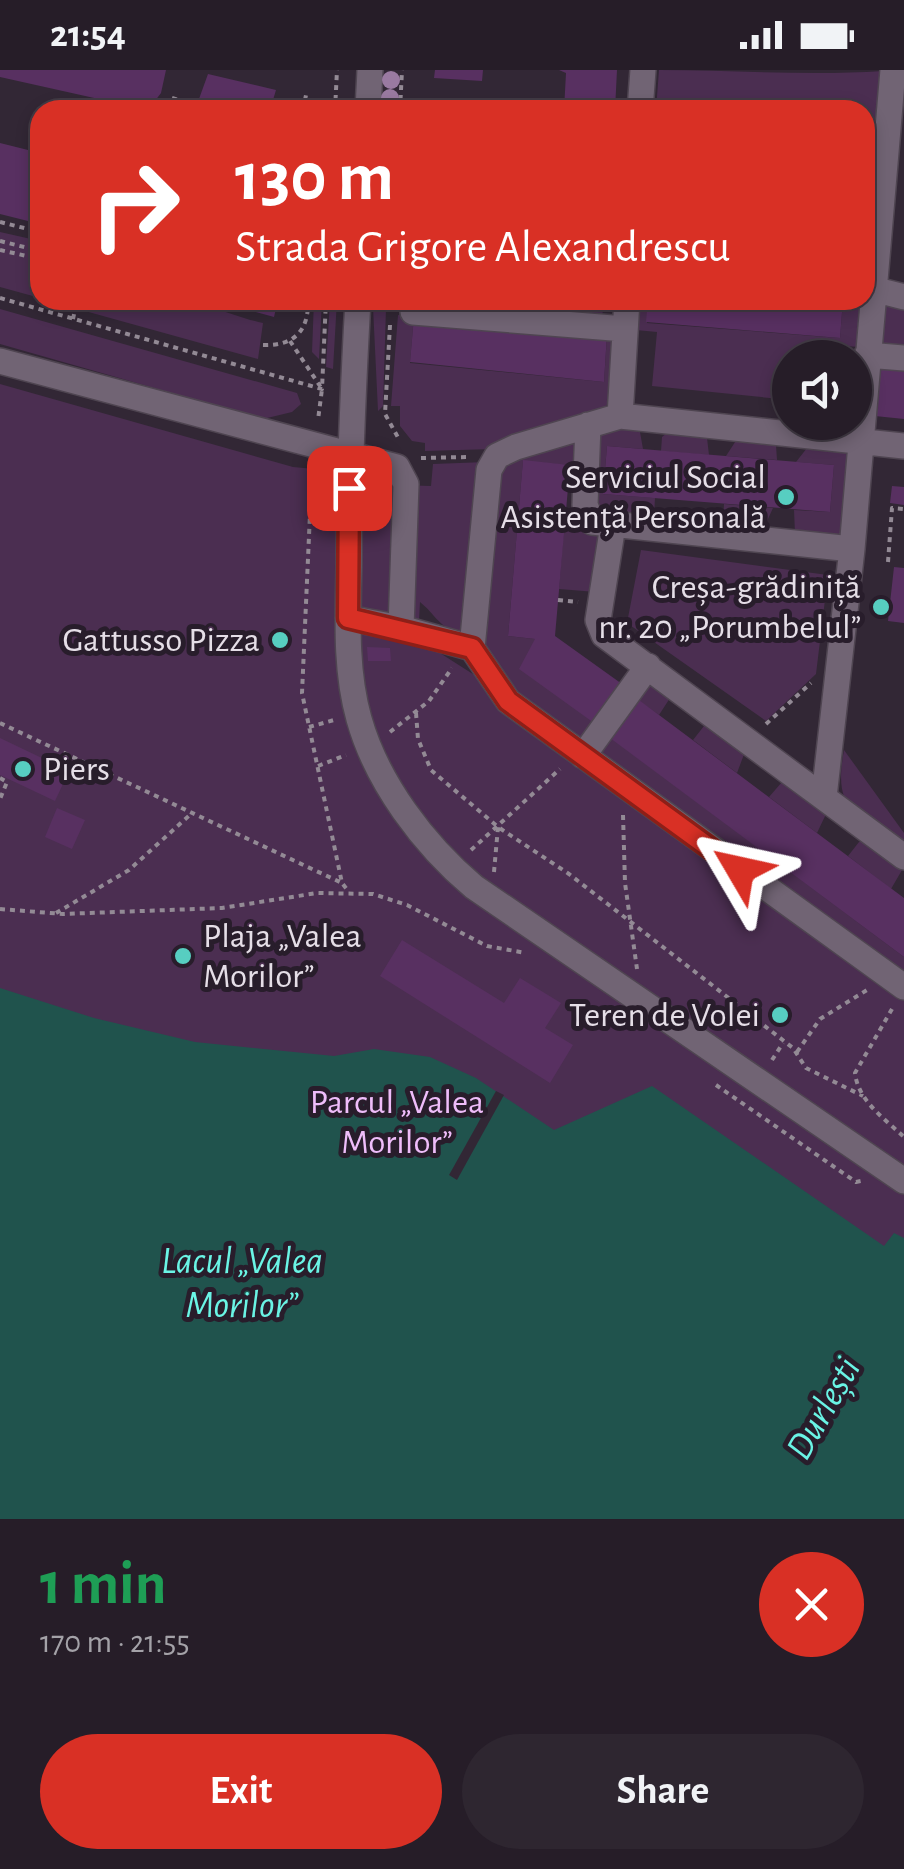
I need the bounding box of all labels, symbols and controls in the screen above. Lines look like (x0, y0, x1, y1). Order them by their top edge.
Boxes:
text: 21:54 (50, 16, 126, 54)
icon: right (70, 140, 200, 270)
text: 130 m (235, 143, 394, 213)
text: Strada Grigore Alexandrescu (235, 225, 730, 270)
map controls (772, 340, 872, 440)
button: sound (772, 340, 872, 440)
pin (307, 446, 392, 531)
place label: Serviciul Social Asistență Personală (500, 460, 766, 537)
icon: arrive (322, 461, 377, 516)
marker: Serviciul Social Asistență Personală (775, 486, 797, 508)
place label: Creșa-grădiniță nr. 20 „Porumbelul” (598, 570, 861, 645)
marker: Creșa-grădiniță nr. 20 „Porumbelul” (870, 596, 892, 618)
place label: Gattusso Pizza (62, 623, 260, 658)
marker: Gattusso Pizza (269, 629, 291, 651)
place label: Piers (43, 752, 110, 787)
marker: Piers (12, 758, 34, 780)
position arrow (688, 818, 792, 922)
place label: Plaja „Valea Morilor” (203, 919, 362, 994)
marker: Plaja „Valea Morilor” (172, 945, 194, 967)
place label: Teren de Volei (569, 998, 760, 1033)
marker: Teren de Volei (769, 1004, 791, 1026)
park label: Parcul „Valea Morilor” (310, 1085, 484, 1160)
water label: Lacul „Valea Morilor” (161, 1243, 323, 1325)
water label: Durlești (780, 1352, 870, 1467)
button: close (759, 1552, 864, 1657)
text: 1 min (40, 1555, 166, 1615)
text: 170 m · 21:55 (40, 1626, 190, 1658)
button: Exit (40, 1734, 442, 1849)
button: Share (462, 1734, 864, 1849)

